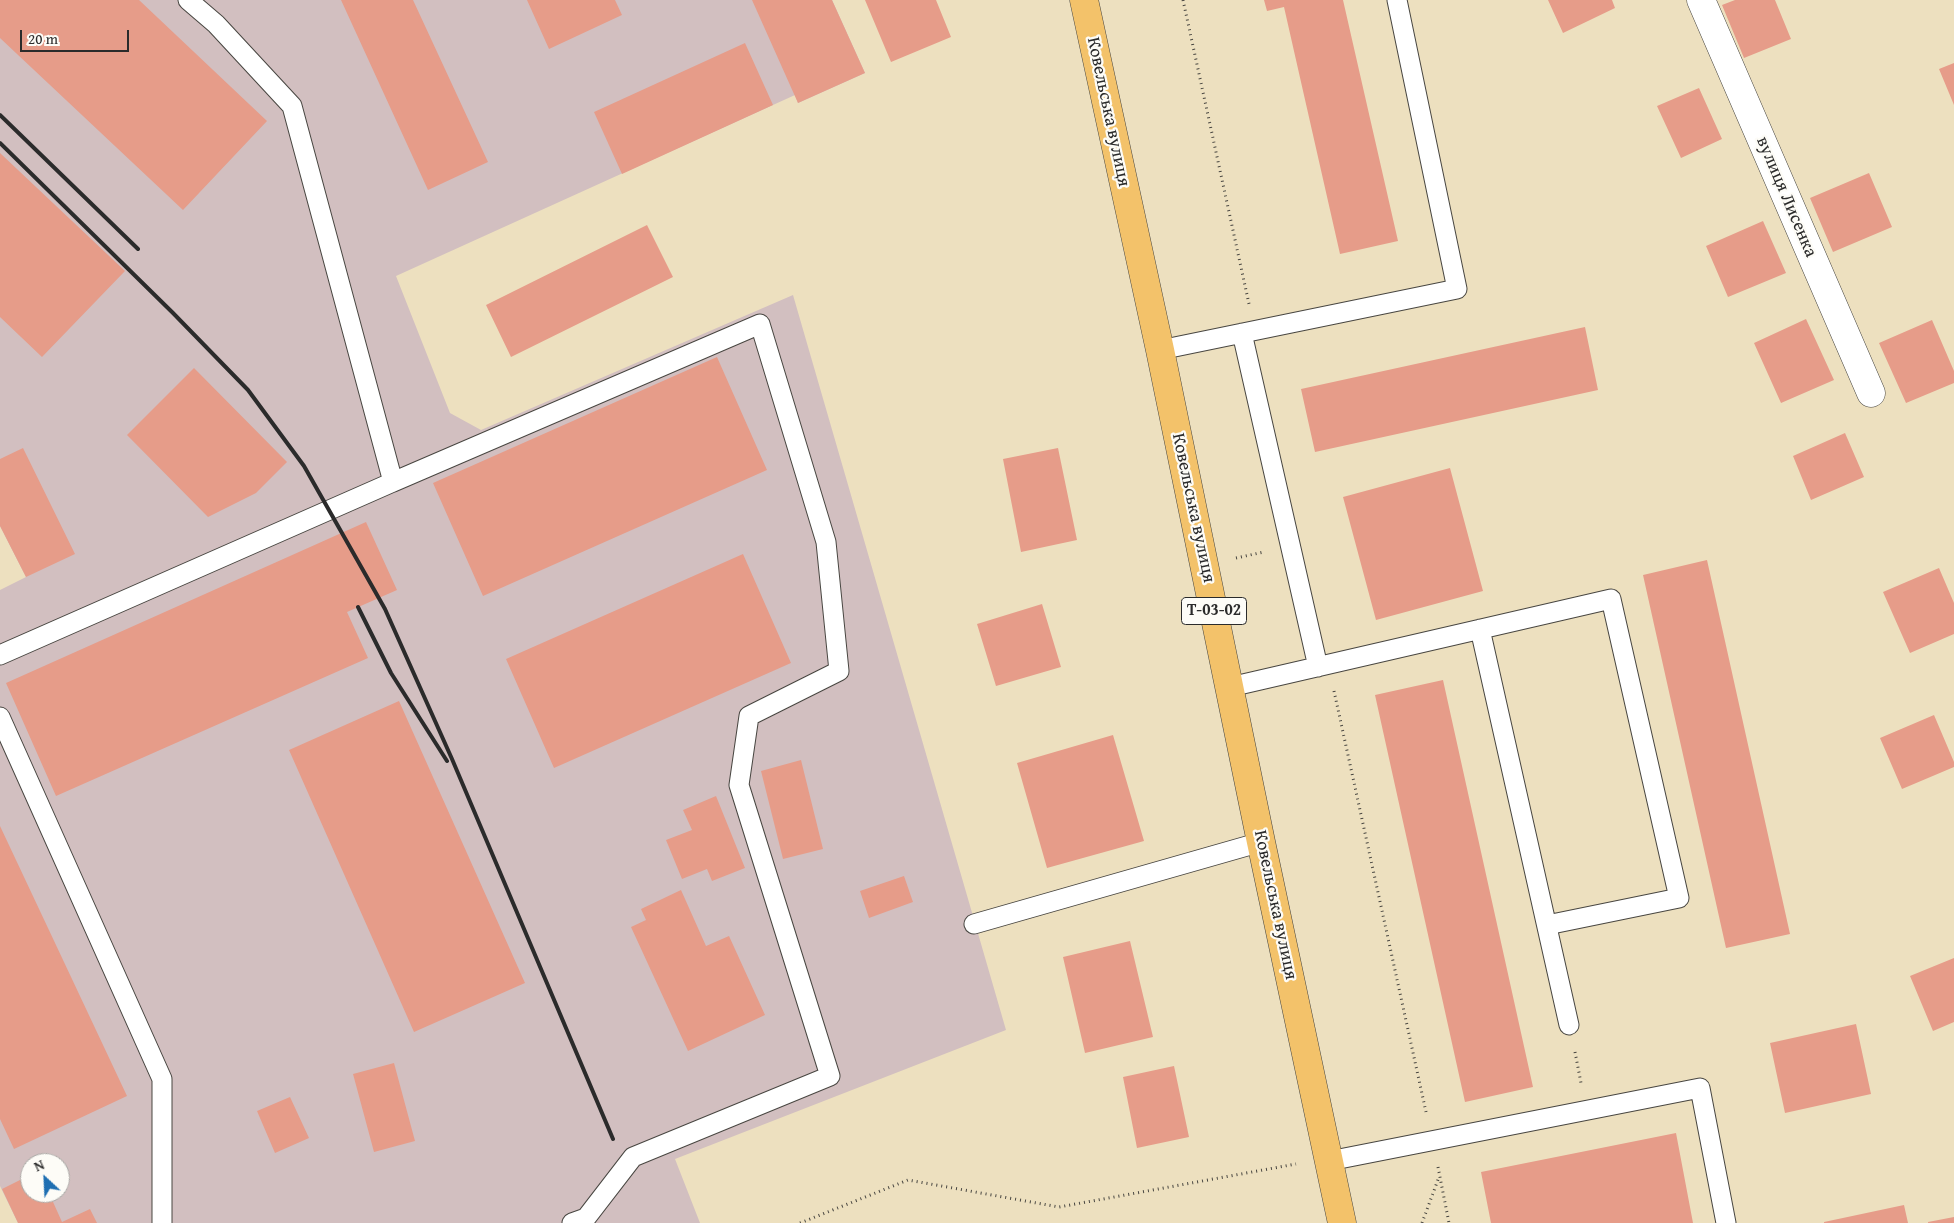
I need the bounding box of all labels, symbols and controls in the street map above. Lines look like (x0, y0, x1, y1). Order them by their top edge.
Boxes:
scale bar (22, 20, 131, 52)
text: 20 m (28, 28, 58, 49)
street label: Ковельська вулиця (1082, 35, 1134, 189)
street label: вулиця Лисенка (1751, 133, 1821, 261)
street label: Ковельська вулиця (1167, 431, 1219, 585)
road number: Т-03-02 (1182, 598, 1246, 624)
street label: Ковельська вулиця (1249, 828, 1301, 982)
north arrow (20, 1153, 70, 1203)
text: N (31, 1154, 48, 1176)

